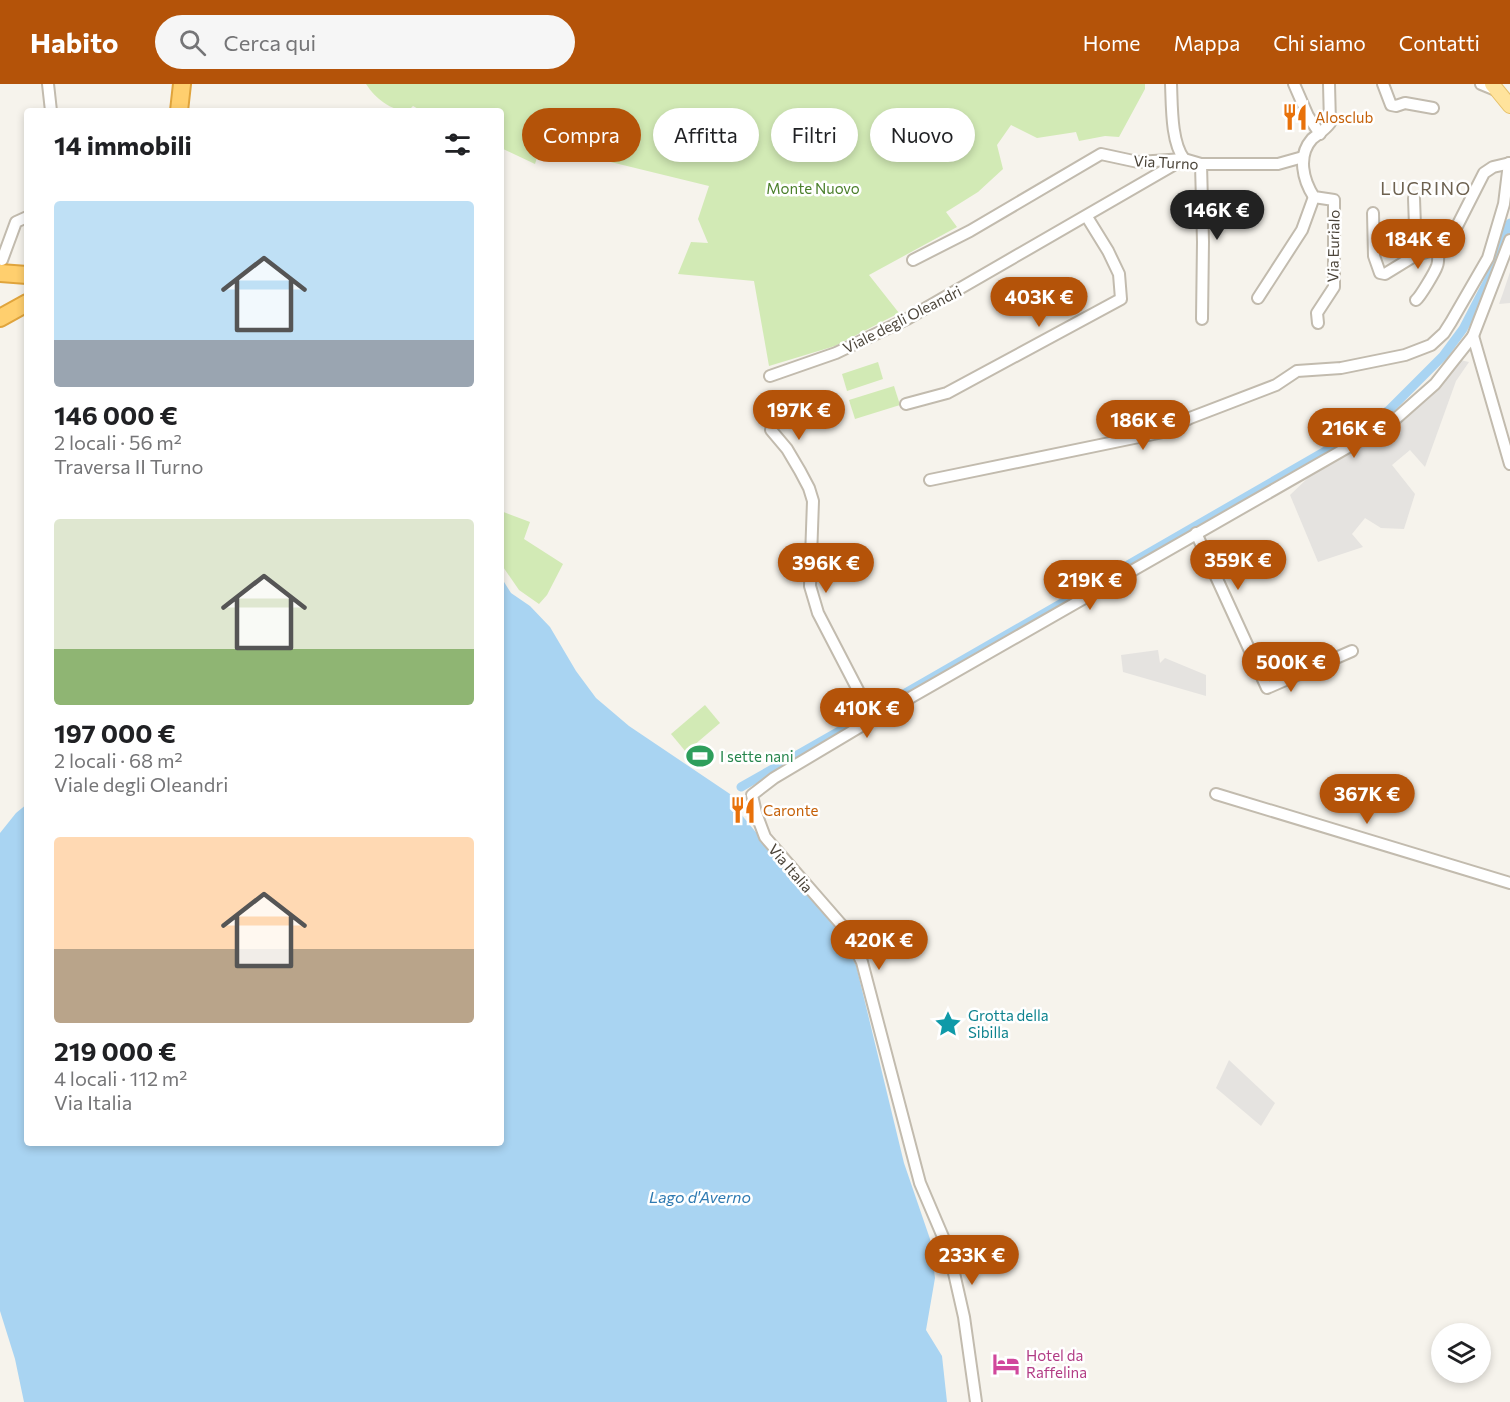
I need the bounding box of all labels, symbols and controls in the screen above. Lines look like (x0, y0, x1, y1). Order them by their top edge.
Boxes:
search box (155, 15, 575, 69)
text: Habito (30, 25, 119, 59)
icon: search (176, 26, 209, 59)
text: Cerca qui (224, 29, 316, 56)
text: Home (1083, 30, 1140, 55)
text: Mappa (1173, 30, 1240, 55)
text: Chi siamo (1273, 30, 1366, 55)
text: Contatti (1399, 30, 1480, 55)
restaurant icon: Alosclub (1280, 102, 1310, 132)
chip: Compra (522, 108, 641, 162)
chip: Affitta (653, 108, 759, 162)
chip: Filtri (771, 108, 858, 162)
chip: Nuovo (870, 108, 975, 162)
place label: Alosclub (1315, 108, 1373, 126)
icon: filters (441, 128, 474, 161)
text: 14 immobili (54, 129, 192, 160)
street label: Via Turno (1133, 151, 1199, 173)
district label: LUCRINO (1380, 177, 1472, 199)
park label: Monte Nuovo (766, 179, 860, 197)
pin: 146K € (1168, 190, 1266, 241)
text: 146K € (1184, 197, 1250, 221)
street label: Via Eurialo (1323, 210, 1343, 282)
pin: 184K € (1369, 219, 1467, 270)
text: 184K € (1385, 226, 1451, 250)
icon: home (210, 240, 318, 348)
pin: 403K € (990, 277, 1088, 328)
street label: Viale degli Oleandri (840, 281, 964, 357)
text: 403K € (1005, 284, 1073, 308)
pin: 197K € (750, 390, 848, 441)
text: 197K € (767, 397, 831, 421)
text: 146 000 € (54, 399, 178, 430)
pin: 186K € (1094, 400, 1192, 451)
text: 186K € (1110, 407, 1176, 431)
pin: 216K € (1305, 408, 1403, 459)
text: 216K € (1322, 415, 1386, 439)
text: 2 locali · 56 m² (54, 430, 182, 454)
text: Traversa II Turno (54, 454, 203, 478)
pin: 359K € (1189, 540, 1287, 591)
pin: 396K € (777, 543, 875, 594)
text: 359K € (1204, 547, 1272, 571)
text: 396K € (792, 550, 860, 574)
icon: home (210, 558, 318, 666)
pin: 219K € (1041, 560, 1139, 611)
text: 219K € (1058, 567, 1122, 591)
pin: 500K € (1242, 642, 1340, 693)
text: 500K € (1256, 649, 1326, 673)
pin: 410K € (818, 688, 916, 739)
text: 410K € (834, 695, 900, 719)
text: 197 000 € (54, 717, 176, 748)
sports icon: I sette nani (685, 741, 715, 771)
place label: I sette nani (720, 747, 794, 765)
text: 2 locali · 68 m² (54, 748, 183, 772)
text: Viale degli Oleandri (54, 772, 228, 796)
pin: 367K € (1318, 774, 1416, 825)
text: 367K € (1334, 781, 1400, 805)
restaurant icon: Caronte (728, 795, 758, 825)
place label: Caronte (763, 801, 818, 819)
street label: Via Italia (765, 840, 817, 896)
icon: home (210, 876, 318, 984)
pin: 420K € (830, 920, 928, 971)
text: 420K € (845, 927, 913, 951)
place label: Grotta della Sibilla (968, 1006, 1049, 1041)
place icon: Grotta della Sibilla (933, 1009, 963, 1039)
text: 219 000 € (54, 1035, 177, 1066)
text: 4 locali · 112 m² (54, 1066, 187, 1090)
text: Via Italia (54, 1090, 132, 1114)
water label: Lago d'Averno (649, 1187, 751, 1206)
pin: 233K € (923, 1235, 1021, 1286)
text: 233K € (939, 1242, 1005, 1266)
map controls (1431, 1323, 1491, 1383)
button: layers (1431, 1323, 1491, 1383)
place label: Hotel da Raffelina (1026, 1346, 1087, 1381)
hotel icon: Hotel da Raffelina (991, 1349, 1021, 1379)

